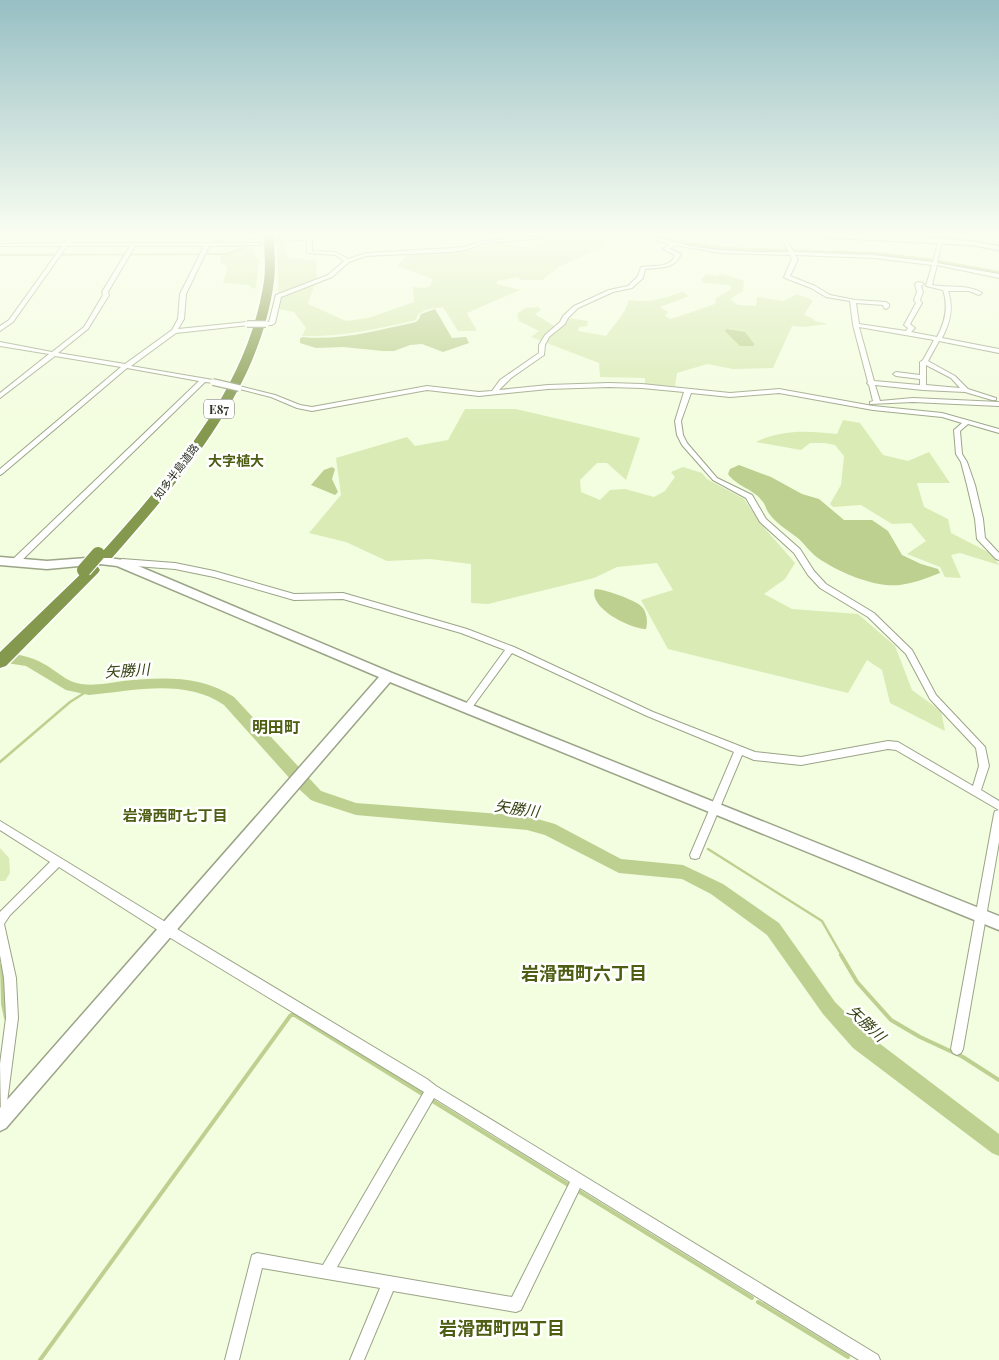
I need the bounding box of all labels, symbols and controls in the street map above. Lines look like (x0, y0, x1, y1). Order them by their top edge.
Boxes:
road number: E87 (204, 399, 234, 418)
street label: 知多半島道路 (150, 440, 202, 502)
district label: 大字植大 (208, 451, 264, 470)
water label: 矢勝川 (104, 658, 152, 682)
district label: 明田町 (252, 716, 300, 737)
water label: 矢勝川 (493, 795, 543, 821)
district label: 岩滑西町七丁目 (122, 805, 228, 825)
district label: 岩滑西町六丁目 (521, 961, 647, 985)
water label: 矢勝川 (844, 1000, 892, 1047)
district label: 岩滑西町四丁目 (439, 1316, 565, 1340)

